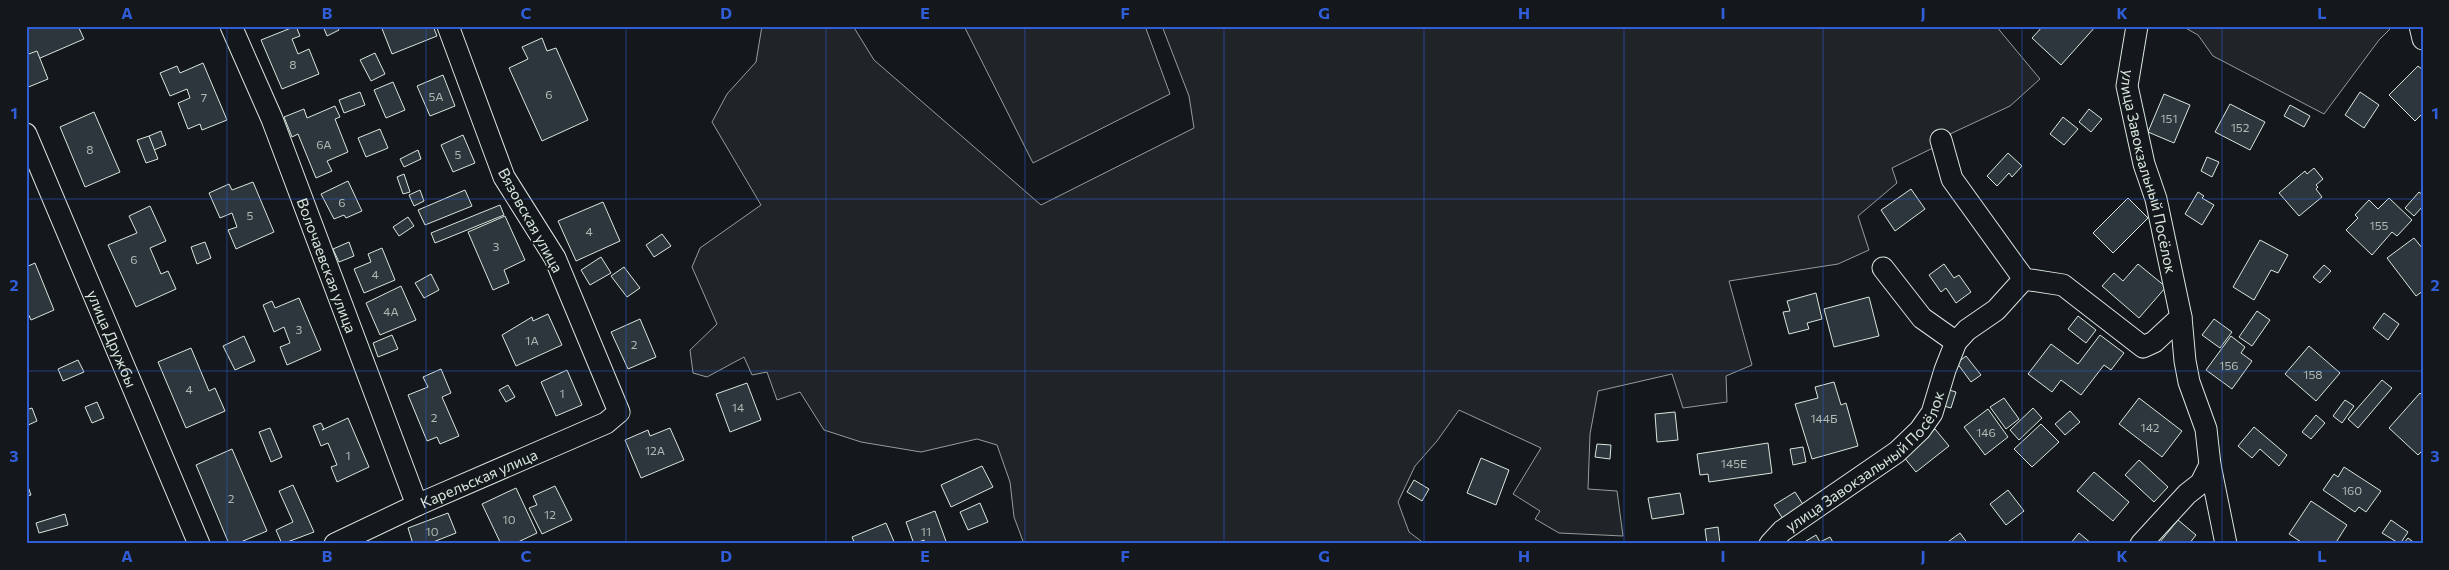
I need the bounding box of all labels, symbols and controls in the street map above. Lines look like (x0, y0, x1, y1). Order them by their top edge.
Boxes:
text: A (121, 3, 133, 22)
text: B (322, 3, 333, 22)
text: C (521, 3, 532, 22)
text: D (720, 3, 732, 22)
text: E (920, 3, 930, 22)
text: F (1120, 3, 1130, 22)
text: G (1318, 3, 1330, 22)
text: H (1518, 3, 1530, 22)
text: I (1720, 3, 1726, 22)
text: J (1920, 3, 1926, 22)
text: K (2116, 3, 2128, 22)
text: L (2317, 3, 2327, 22)
house number: 8 (289, 57, 297, 71)
street label: улица Завокзальный Посёлок (2118, 68, 2181, 275)
house number: 6 (545, 87, 553, 101)
house number: 5А (429, 89, 443, 103)
house number: 7 (201, 90, 207, 104)
text: 1 (10, 103, 18, 122)
text: 1 (2431, 103, 2439, 122)
house number: 151 (2160, 111, 2178, 125)
house number: 152 (2231, 120, 2250, 134)
house number: 6А (316, 137, 332, 151)
house number: 8 (86, 142, 94, 156)
house number: 5 (455, 147, 462, 161)
street label: Вязовская улица (495, 165, 567, 275)
street label: Волочаевская улица (293, 195, 361, 335)
house number: 6 (338, 195, 346, 209)
house number: 5 (247, 208, 254, 222)
house number: 155 (2370, 218, 2389, 232)
house number: 4 (585, 224, 593, 238)
house number: 3 (493, 239, 500, 253)
house number: 6 (130, 252, 138, 266)
house number: 4 (371, 267, 379, 281)
text: 2 (9, 275, 19, 294)
text: 2 (2430, 275, 2440, 294)
street label: улица Дружбы (84, 287, 141, 390)
house number: 4А (383, 304, 399, 318)
house number: 3 (296, 322, 303, 336)
house number: 1А (525, 333, 539, 347)
house number: 2 (631, 337, 638, 351)
house number: 156 (2219, 358, 2239, 372)
house number: 158 (2303, 367, 2323, 381)
house number: 4 (185, 382, 193, 396)
house number: 1 (559, 386, 565, 400)
street label: улица Завокзальный Посёлок (1782, 389, 1947, 535)
house number: 14 (732, 400, 744, 414)
house number: 2 (431, 410, 438, 424)
house number: 144Б (1810, 411, 1838, 425)
house number: 142 (2141, 420, 2160, 434)
house number: 146 (1976, 425, 1996, 439)
house number: 12А (645, 443, 665, 457)
street label: Карельская улица (417, 445, 540, 512)
text: 3 (9, 446, 19, 465)
text: 3 (2430, 446, 2440, 465)
house number: 1 (345, 448, 351, 462)
house number: 145Е (1721, 456, 1747, 470)
house number: 160 (2342, 483, 2362, 497)
house number: 2 (228, 491, 235, 505)
house number: 12 (544, 507, 556, 521)
house number: 10 (503, 512, 516, 526)
house number: 10 (426, 524, 439, 538)
house number: 11 (921, 524, 931, 538)
text: A (121, 546, 133, 565)
text: B (322, 546, 333, 565)
text: C (521, 546, 532, 565)
text: D (720, 546, 732, 565)
text: E (920, 546, 930, 565)
text: F (1120, 546, 1130, 565)
text: G (1318, 546, 1330, 565)
text: H (1518, 546, 1530, 565)
text: I (1720, 546, 1726, 565)
text: J (1920, 546, 1926, 565)
text: K (2116, 546, 2128, 565)
text: L (2317, 546, 2327, 565)

